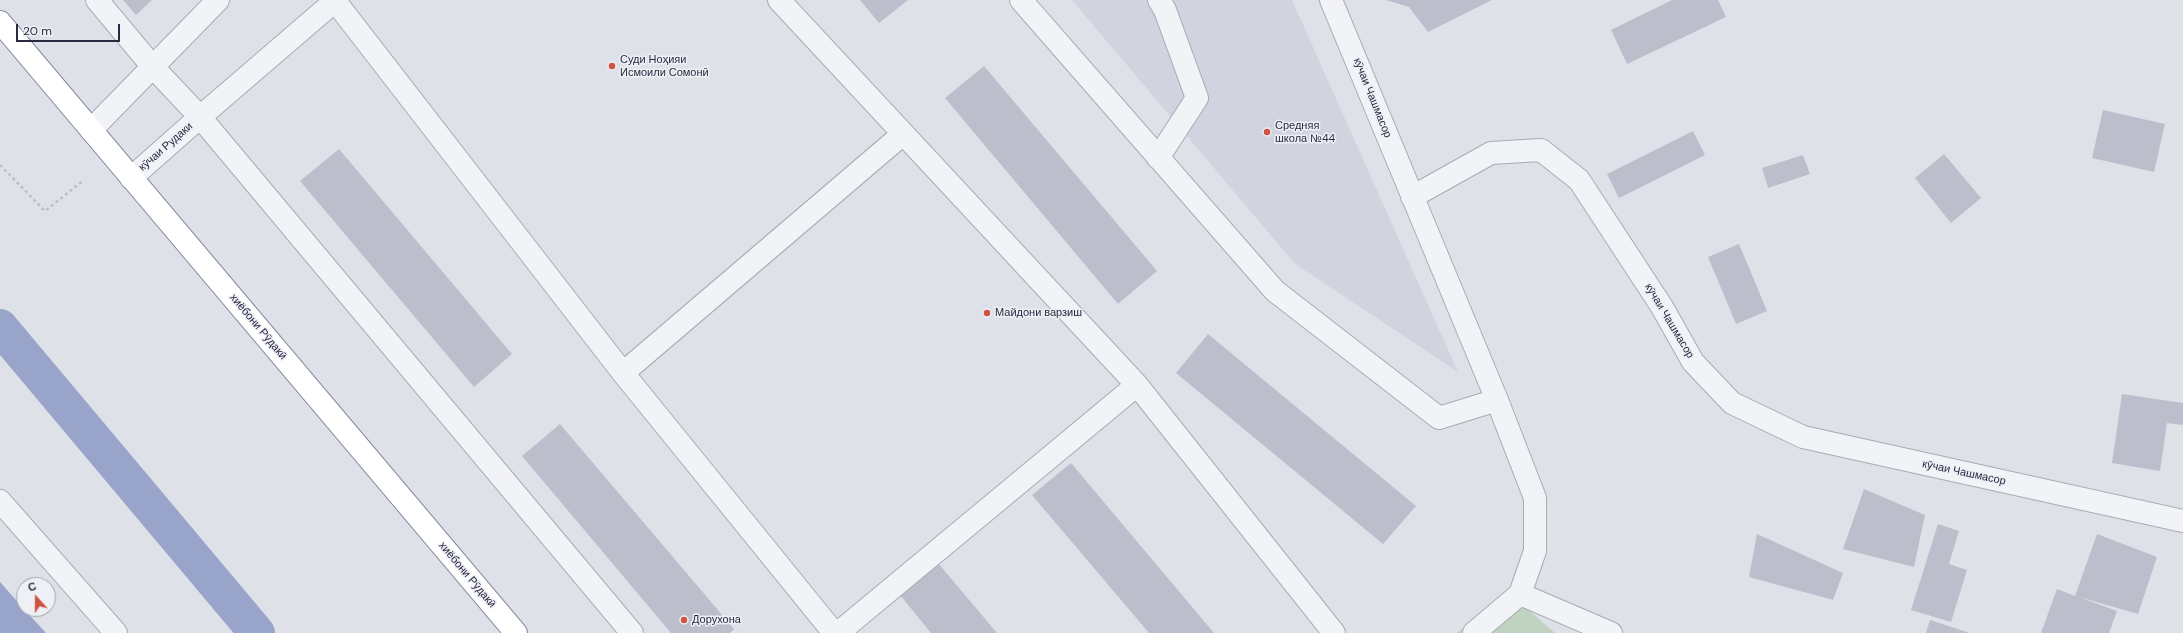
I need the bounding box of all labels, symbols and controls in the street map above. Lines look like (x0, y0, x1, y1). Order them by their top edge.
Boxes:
scale bar (18, 16, 122, 42)
text: 20 m (23, 23, 52, 39)
place label: Суди Ноҳияи Исмоили Сомонӣ (620, 53, 709, 79)
street label: кӯчаи Чашмасор (1350, 56, 1394, 140)
marker: Суди Ноҳияи Исмоили Сомонӣ (607, 61, 617, 71)
place label: Средняя школа №44 (1275, 119, 1335, 145)
street label: кӯчаи Рудаки (136, 120, 196, 174)
marker: Средняя школа №44 (1262, 127, 1272, 137)
street label: кӯчаи Чашмасор (1641, 281, 1697, 361)
street label: хиёбони Рӯдакӣ (227, 291, 289, 363)
place label: Майдони варзиш (995, 306, 1082, 320)
marker: Майдони варзиш (982, 308, 992, 318)
street label: кӯчаи Чашмасор (1921, 458, 2007, 488)
street label: хиёбони Рӯдакӣ (436, 539, 498, 611)
north arrow (16, 577, 56, 617)
text: С (26, 579, 38, 595)
place label: Дорухона (692, 613, 741, 627)
marker: Дорухона (679, 615, 689, 625)

